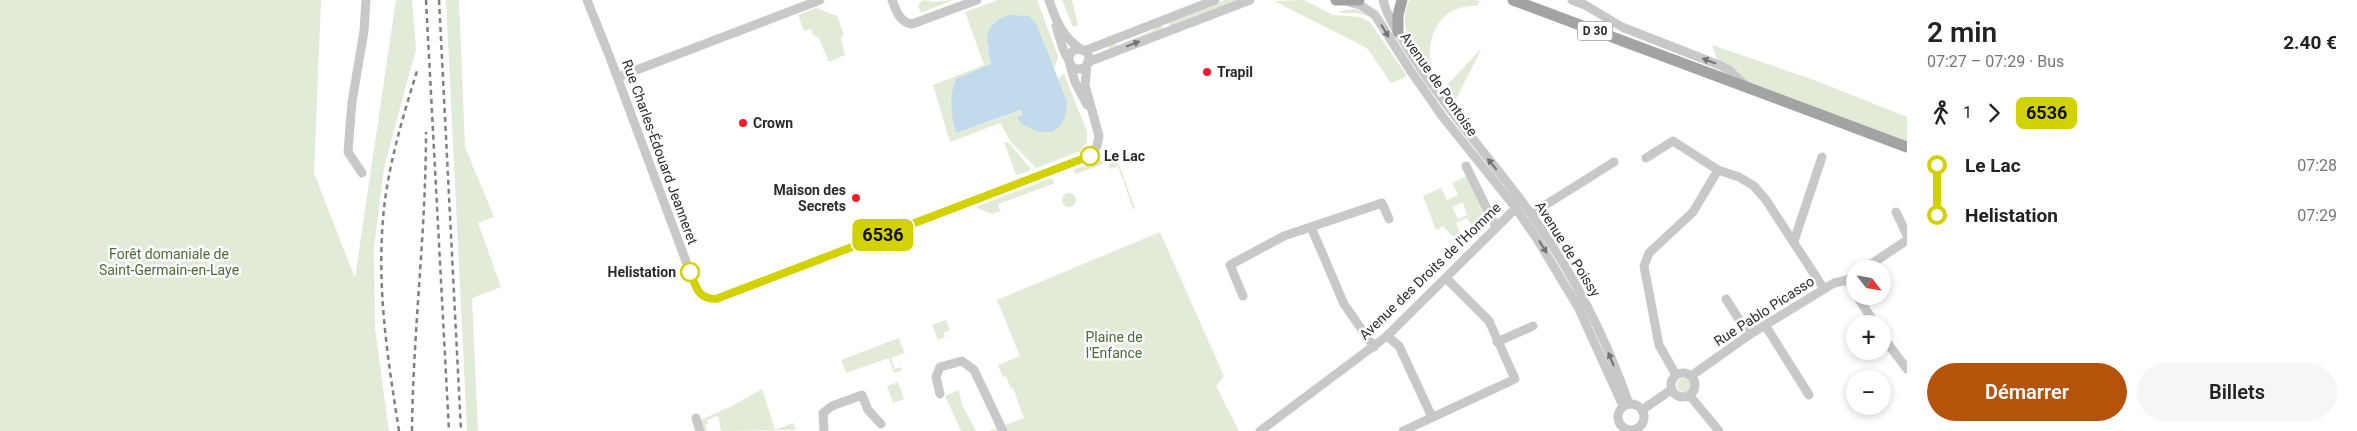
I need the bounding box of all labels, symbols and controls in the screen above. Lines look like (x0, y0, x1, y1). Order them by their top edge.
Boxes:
text: 2 min (1927, 16, 1997, 49)
road number: D 30 (1578, 22, 1612, 40)
one-way arrow (1381, 24, 1390, 37)
street label: Avenue de Pontoise (1397, 29, 1481, 139)
text: 2.40 € (2283, 31, 2337, 54)
one-way arrow (1126, 40, 1141, 48)
text: 07:27 – 07:29 · Bus (1927, 52, 2064, 71)
one-way arrow (1702, 56, 1716, 64)
street label: Rue Charles-Édouard Jeanneret (619, 57, 702, 247)
place label: Trapil (1217, 64, 1253, 80)
marker: Trapil (1201, 66, 1213, 78)
icon: walk (1927, 99, 1955, 127)
icon: forward (1980, 99, 2008, 127)
text: 6536 (2026, 102, 2067, 123)
text: 1 (1963, 103, 1972, 122)
place label: Crown (753, 115, 793, 131)
marker: Crown (737, 117, 749, 129)
marker: Le Lac (1080, 146, 1100, 166)
place label: Le Lac (1104, 148, 1145, 164)
text: Le Lac (1965, 154, 2021, 177)
text: 07:28 (2297, 156, 2337, 175)
one-way arrow (1486, 158, 1497, 171)
place label: Maison des Secrets (773, 182, 846, 214)
marker: Maison des Secrets (850, 192, 862, 204)
street label: Avenue de Poissy (1532, 198, 1604, 300)
street label: Avenue des Droits de l'Homme (1356, 199, 1504, 343)
text: Helistation (1965, 204, 2058, 227)
text: 07:29 (2297, 206, 2337, 225)
line badge: 6536 (848, 219, 918, 251)
text: 6536 (862, 224, 904, 245)
one-way arrow (1538, 241, 1547, 254)
park label: Forêt domaniale de Saint-Germain-en-Laye (99, 246, 239, 278)
north arrow (1846, 260, 1891, 305)
map controls (1846, 260, 1891, 415)
marker: Helistation (680, 262, 700, 282)
place label: Helistation (608, 264, 676, 280)
street label: Rue Pablo Picasso (1711, 273, 1817, 349)
button: + (1846, 315, 1891, 360)
park label: Plaine de l'Enfance (1085, 329, 1143, 361)
one-way arrow (1607, 351, 1614, 366)
button: Démarrer (1927, 363, 2127, 421)
button: Billets (2137, 363, 2337, 421)
button: − (1846, 370, 1891, 415)

